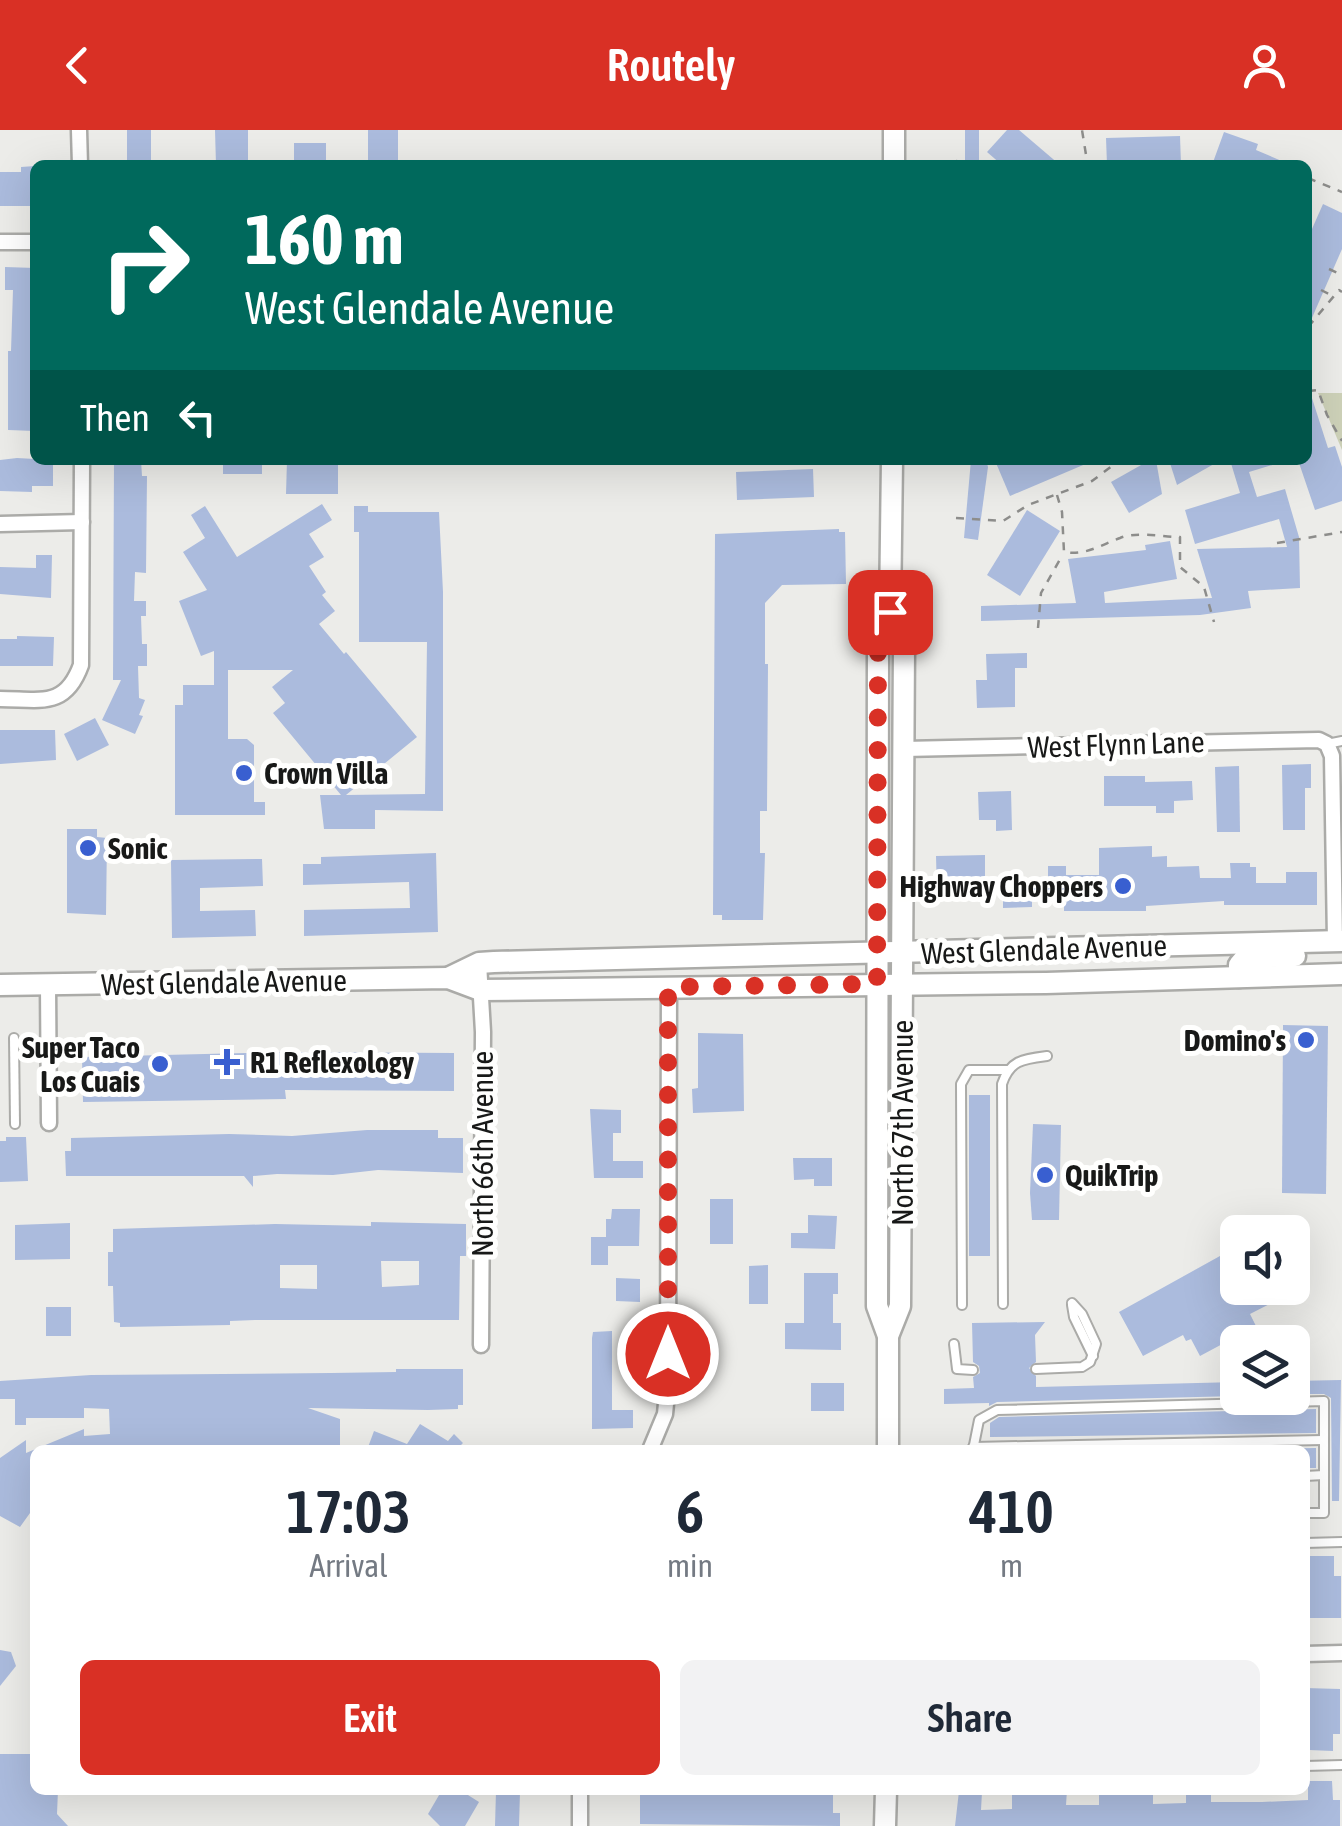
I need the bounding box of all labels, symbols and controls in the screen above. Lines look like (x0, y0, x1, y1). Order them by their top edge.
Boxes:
icon: back (50, 38, 105, 93)
icon: person (1237, 38, 1292, 93)
text: Routely (607, 39, 735, 91)
text: 160 m (245, 199, 404, 279)
icon: right (80, 200, 210, 330)
text: West Glendale Avenue (245, 282, 614, 334)
icon: left (170, 390, 225, 445)
text: Then (80, 396, 150, 439)
pin (848, 570, 933, 655)
icon: arrive (863, 585, 918, 640)
street label: West Flynn Lane (1027, 724, 1205, 764)
place label: Crown Villa (264, 756, 388, 790)
marker: Crown Villa (233, 762, 255, 784)
place label: Sonic (108, 831, 167, 865)
marker: Sonic (77, 837, 99, 859)
place label: Highway Choppers (900, 869, 1103, 903)
marker: Highway Choppers (1112, 875, 1134, 897)
street label: West Glendale Avenue (920, 928, 1168, 970)
street label: West Glendale Avenue (101, 963, 347, 1001)
street label: North 67th Avenue (885, 1020, 919, 1226)
place label: Domino's (1184, 1023, 1286, 1057)
marker: Domino's (1295, 1029, 1317, 1051)
place label: Super Taco Los Cuais (22, 1030, 140, 1098)
place label: R1 Reflexology (250, 1045, 415, 1079)
marker: R1 Reflexology (214, 1049, 240, 1075)
street label: North 66th Avenue (465, 1051, 499, 1257)
marker: Super Taco Los Cuais (149, 1053, 171, 1075)
place label: QuikTrip (1065, 1158, 1158, 1192)
marker: QuikTrip (1034, 1164, 1056, 1186)
map controls (1220, 1215, 1310, 1415)
button: sound (1220, 1215, 1310, 1305)
position arrow (616, 1302, 720, 1406)
button: layers (1220, 1325, 1310, 1415)
text: 17:03 (286, 1477, 411, 1546)
text: 6 (676, 1477, 704, 1546)
text: 410 (969, 1477, 1054, 1546)
text: Arrival (309, 1547, 388, 1584)
text: min (667, 1547, 713, 1584)
text: m (1000, 1547, 1023, 1584)
button: Exit (80, 1660, 660, 1775)
button: Share (680, 1660, 1260, 1775)

